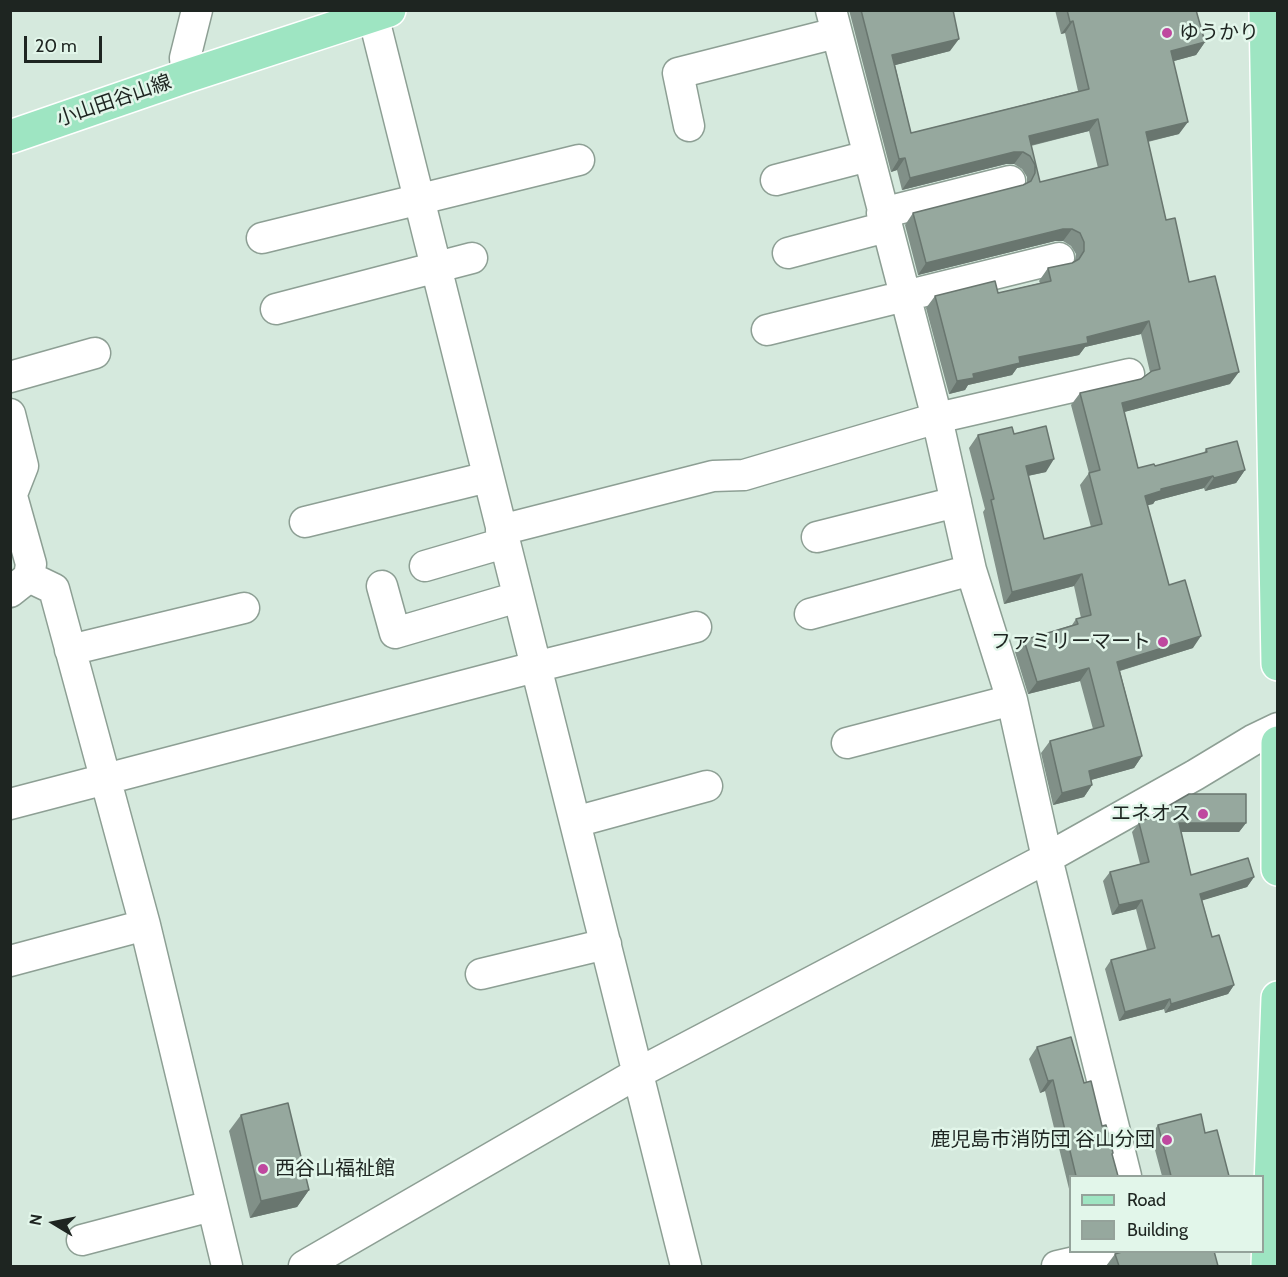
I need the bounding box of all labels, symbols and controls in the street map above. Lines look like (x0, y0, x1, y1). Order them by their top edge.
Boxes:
place label: ゆうかり (1179, 21, 1259, 45)
scale bar (27, 24, 105, 62)
marker: ゆうかり (1160, 26, 1174, 40)
text: 20 m (35, 35, 77, 57)
street label: 小山田谷山線 (53, 70, 175, 132)
place label: ファミリーマート (991, 630, 1151, 654)
marker: ファミリーマート (1156, 635, 1170, 649)
place label: エネオス (1111, 802, 1191, 826)
marker: エネオス (1196, 807, 1210, 821)
place label: 鹿児島市消防団 谷山分団 (931, 1128, 1155, 1152)
marker: 鹿児島市消防団 谷山分団 (1160, 1133, 1174, 1147)
place label: 西谷山福祉館 (275, 1157, 395, 1181)
marker: 西谷山福祉館 (256, 1162, 270, 1176)
legend (1069, 1175, 1264, 1253)
text: Road (1127, 1189, 1166, 1211)
north arrow (24, 1193, 84, 1253)
text: N (25, 1213, 46, 1227)
text: Building (1127, 1219, 1188, 1241)

